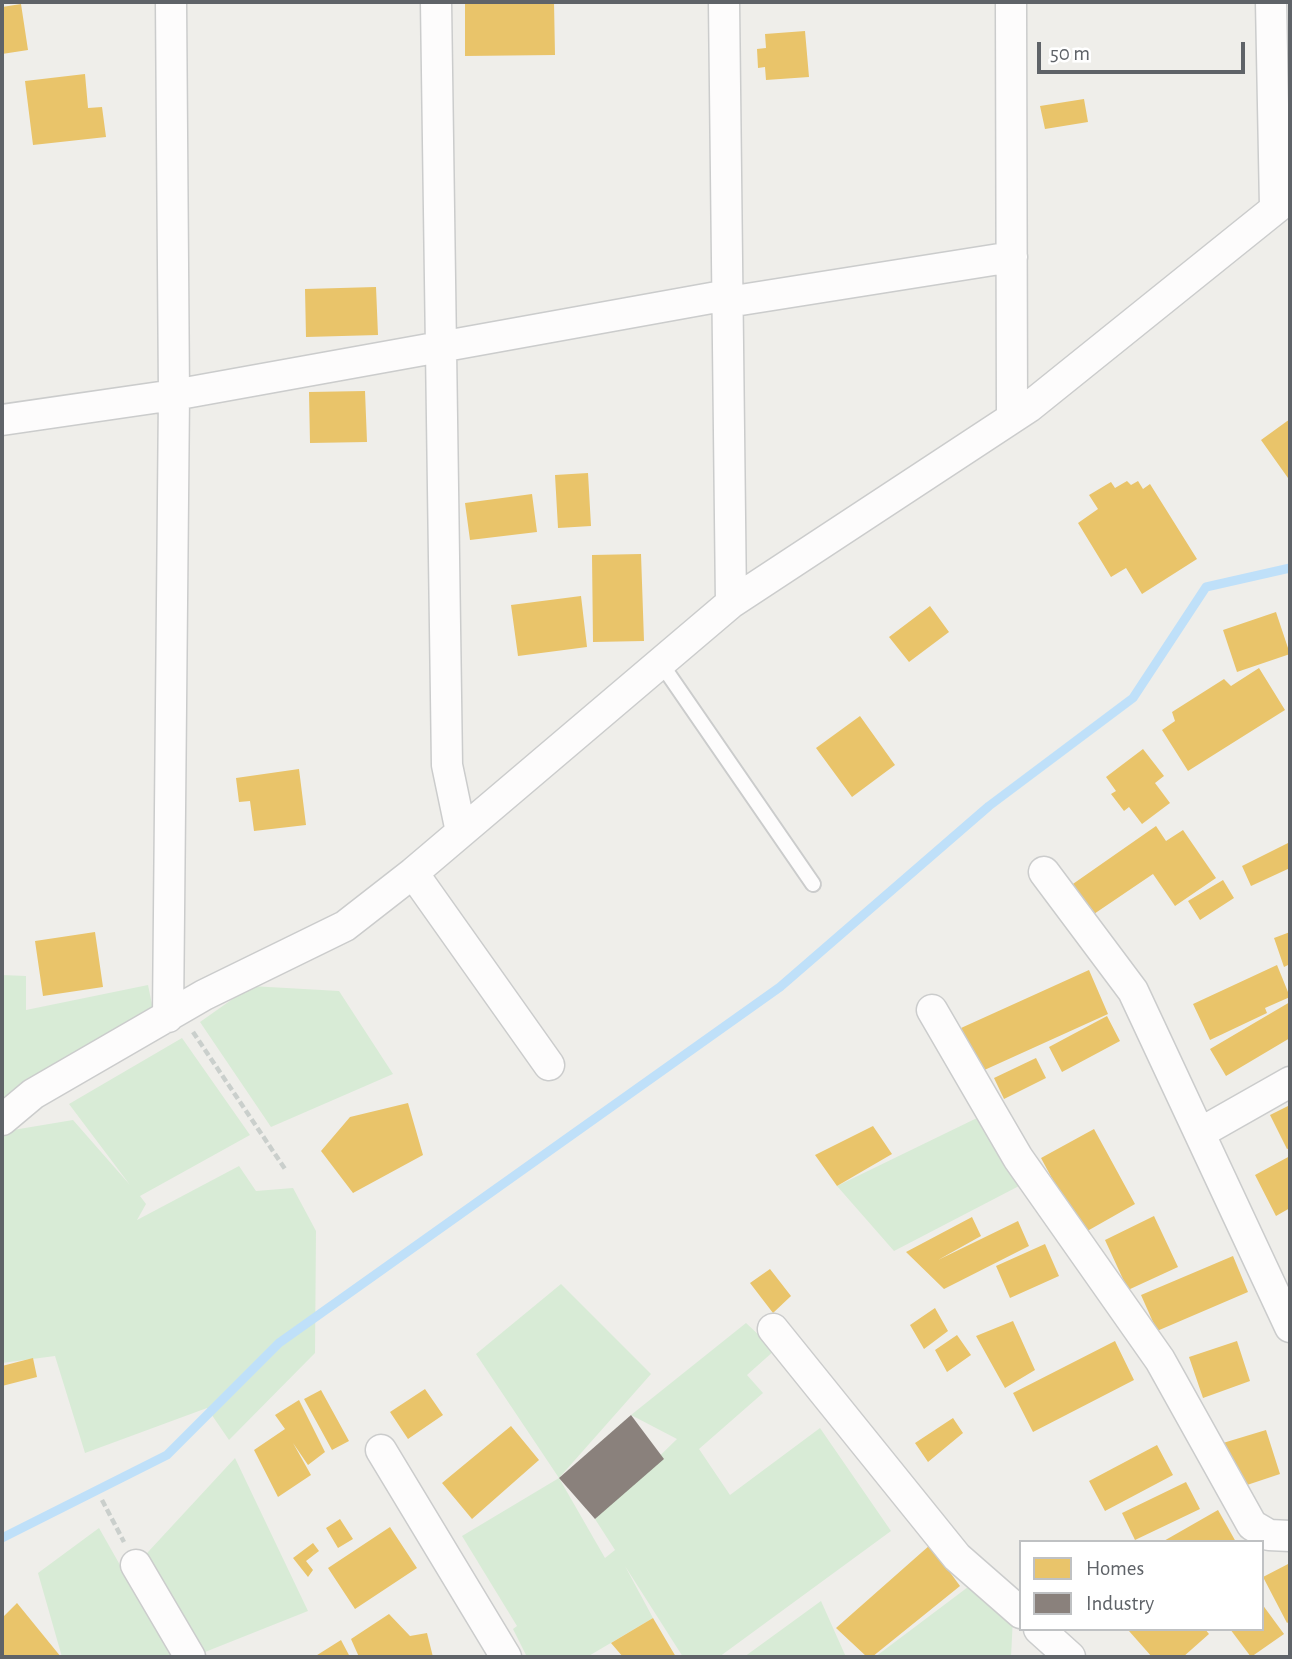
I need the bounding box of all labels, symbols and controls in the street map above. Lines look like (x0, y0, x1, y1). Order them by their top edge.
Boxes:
scale bar (1040, 28, 1248, 72)
text: 50 m (1050, 43, 1090, 64)
legend (1019, 1540, 1264, 1631)
text: Homes (1086, 1558, 1144, 1579)
text: Industry (1086, 1593, 1154, 1614)

